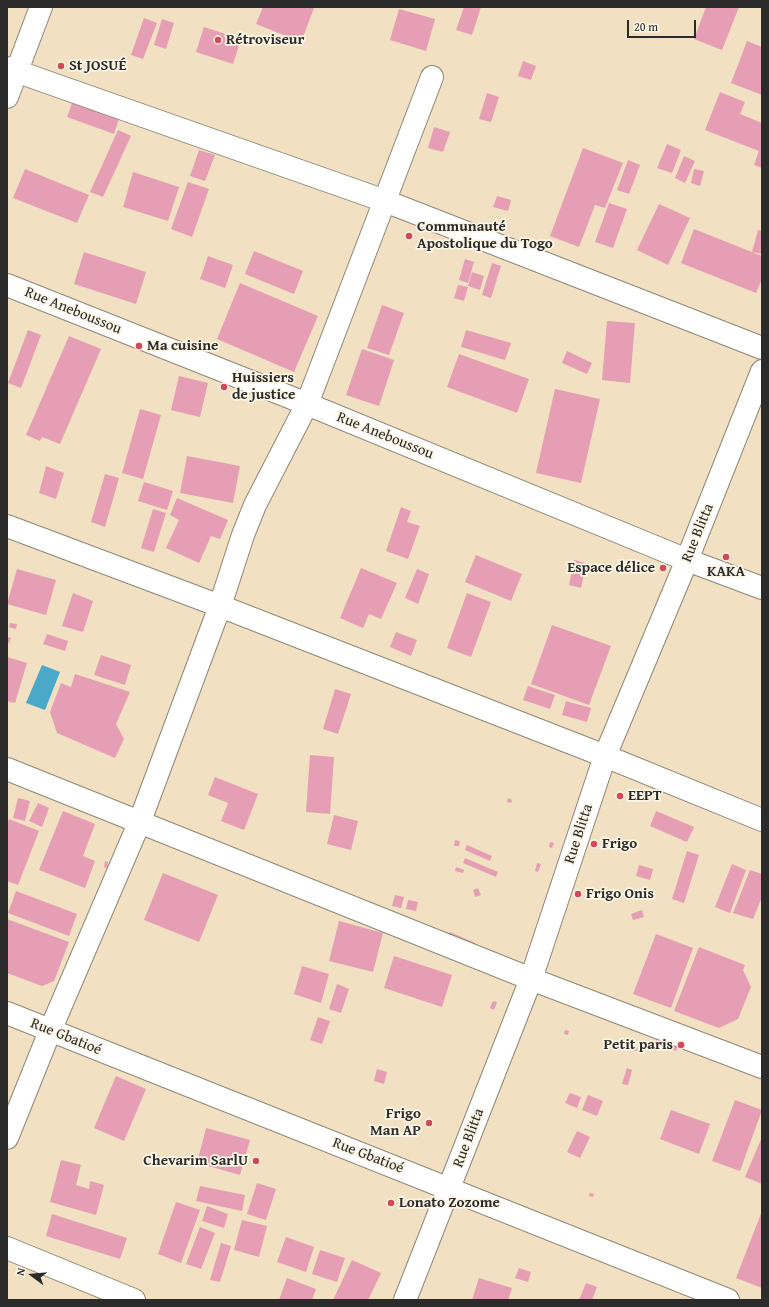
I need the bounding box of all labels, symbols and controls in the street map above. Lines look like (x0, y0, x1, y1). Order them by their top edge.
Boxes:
scale bar (629, 12, 698, 38)
text: 20 m (634, 18, 658, 35)
place label: Rétroviseur (226, 31, 304, 49)
marker: Rétroviseur (213, 35, 223, 45)
place label: St JOSUÉ (69, 57, 126, 75)
marker: St JOSUÉ (56, 61, 66, 71)
place label: Communauté Apostolique du Togo (417, 218, 553, 253)
marker: Communauté Apostolique du Togo (404, 231, 414, 241)
street label: Rue Aneboussou (22, 283, 124, 339)
place label: Ma cuisine (147, 337, 218, 355)
marker: Ma cuisine (134, 341, 144, 351)
place label: Huissiers de justice (232, 369, 295, 404)
marker: Huissiers de justice (219, 382, 229, 392)
street label: Rue Aneboussou (334, 408, 436, 464)
street label: Rue Blitta (678, 501, 718, 565)
marker: KAKA (721, 552, 731, 562)
place label: Espace délice (567, 559, 655, 577)
marker: Espace délice (658, 563, 668, 573)
place label: KAKA (707, 563, 745, 581)
place label: EEPT (628, 787, 662, 805)
marker: EEPT (615, 791, 625, 801)
street label: Rue Blitta (561, 802, 597, 866)
place label: Frigo (602, 835, 637, 853)
marker: Frigo (589, 839, 599, 849)
place label: Frigo Onis (586, 885, 654, 903)
marker: Frigo Onis (573, 889, 583, 899)
street label: Rue Gbatioé (28, 1015, 104, 1059)
place label: Petit paris (603, 1036, 673, 1054)
marker: Petit paris (676, 1040, 686, 1050)
place label: Frigo Man AP (370, 1105, 421, 1140)
street label: Rue Blitta (450, 1106, 488, 1170)
marker: Frigo Man AP (424, 1118, 434, 1128)
street label: Rue Gbatioé (330, 1134, 406, 1178)
place label: Chevarim SarlU (143, 1152, 248, 1170)
marker: Chevarim SarlU (251, 1156, 261, 1166)
place label: Lonato Zozome (399, 1194, 500, 1212)
marker: Lonato Zozome (386, 1198, 396, 1208)
north arrow (12, 1255, 52, 1295)
text: N (12, 1266, 29, 1277)

